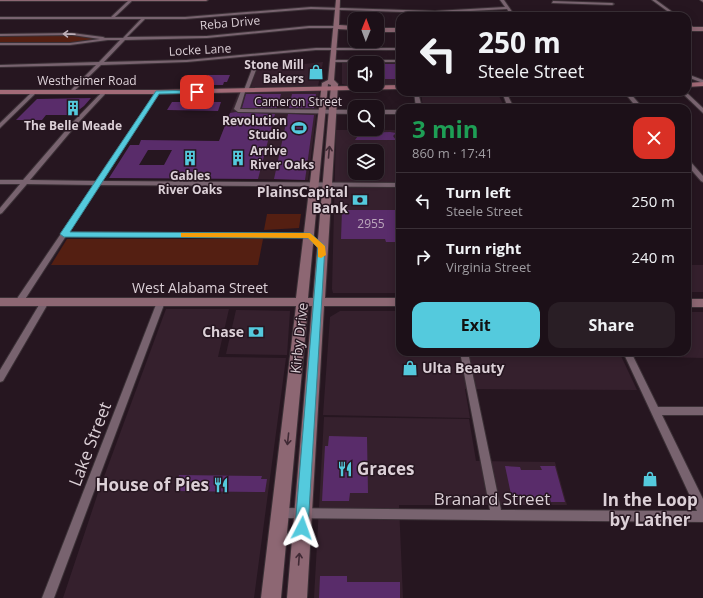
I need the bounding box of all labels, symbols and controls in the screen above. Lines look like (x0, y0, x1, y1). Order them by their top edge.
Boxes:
street label: Reba Drive (199, 11, 261, 34)
north arrow (348, 12, 384, 48)
map controls (348, 12, 384, 180)
text: 250 m (478, 23, 561, 61)
icon: left (412, 28, 464, 80)
one-way arrow (63, 30, 76, 38)
street label: Locke Lane (168, 39, 232, 60)
place label: Stone Mill Bakers (244, 56, 304, 87)
button: sound (348, 56, 384, 92)
text: Steele Street (478, 59, 584, 83)
shop icon: Stone Mill Bakers (307, 63, 325, 81)
street label: Westheimer Road (37, 72, 137, 89)
pin (180, 75, 214, 109)
icon: arrive (186, 81, 208, 103)
street label: Cameron Street (254, 93, 342, 110)
building icon: The Belle Meade (64, 99, 82, 117)
button: search (348, 100, 384, 136)
place label: Revolution Studio (222, 112, 287, 143)
text: 3 min (412, 112, 479, 145)
place label: The Belle Meade (24, 117, 122, 134)
button: close (633, 117, 675, 159)
sports icon: Revolution Studio (290, 119, 308, 137)
place label: Arrive River Oaks (250, 142, 314, 173)
button: layers (348, 144, 384, 180)
text: 860 m · 17:41 (412, 144, 493, 162)
one-way arrow (326, 146, 333, 159)
building icon: Gables River Oaks (181, 149, 199, 167)
building icon: Arrive River Oaks (229, 149, 247, 167)
place label: Gables River Oaks (158, 167, 222, 198)
place label: PlainsCapital Bank (257, 182, 348, 217)
text: Turn left (446, 182, 511, 202)
icon: left (412, 190, 434, 212)
bank icon: PlainsCapital Bank (351, 191, 369, 209)
text: 250 m (631, 191, 675, 211)
text: Steele Street (446, 202, 523, 220)
house number: 2955 (357, 215, 385, 232)
text: Turn right (446, 238, 521, 258)
icon: right (412, 246, 434, 268)
text: 240 m (631, 247, 675, 267)
text: Virginia Street (446, 258, 531, 276)
street label: West Alabama Street (132, 278, 268, 297)
street label: Kirby Drive (285, 301, 312, 374)
button: Exit (412, 302, 540, 348)
button: Share (548, 302, 675, 348)
place label: Chase (202, 322, 244, 341)
bank icon: Chase (247, 323, 265, 341)
place label: Ulta Beauty (422, 358, 504, 377)
shop icon: Ulta Beauty (401, 359, 419, 377)
street label: Lake Street (63, 398, 116, 489)
one-way arrow (285, 432, 292, 445)
place label: Graces (357, 457, 415, 480)
restaurant icon: Graces (336, 460, 354, 478)
shop icon: In the Loop by Lather (641, 470, 659, 488)
place label: House of Pies (96, 473, 209, 496)
restaurant icon: House of Pies (212, 476, 230, 494)
street label: Branard Street (434, 487, 550, 510)
place label: In the Loop by Lather (602, 488, 698, 531)
position arrow (281, 507, 323, 549)
one-way arrow (296, 553, 303, 566)

